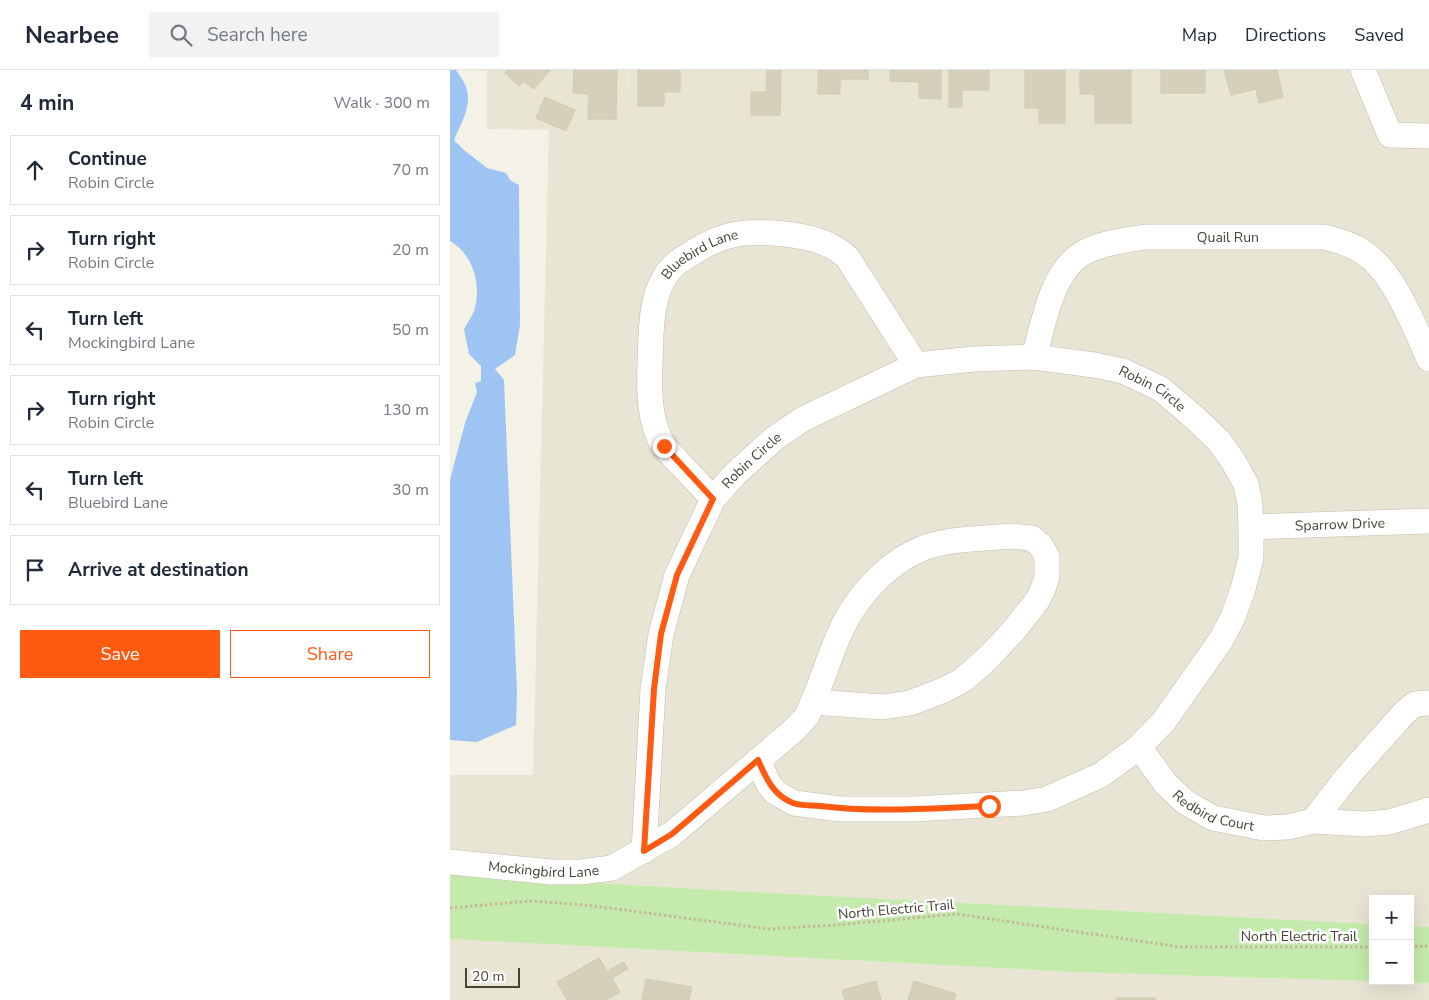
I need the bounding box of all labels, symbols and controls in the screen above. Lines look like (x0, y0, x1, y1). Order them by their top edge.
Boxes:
search box (149, 12, 499, 57)
text: Nearbee (25, 19, 119, 51)
icon: search (167, 21, 195, 49)
text: Search here (207, 22, 308, 48)
text: Map (1182, 23, 1217, 47)
text: Directions (1245, 23, 1326, 47)
text: Saved (1354, 23, 1404, 47)
text: 4 min (20, 89, 74, 117)
text: Walk · 300 m (334, 92, 430, 114)
text: Continue (68, 146, 147, 172)
icon: ahead (21, 156, 49, 184)
text: 70 m (392, 159, 429, 181)
text: Robin Circle (68, 172, 154, 194)
street label: Bluebird Lane (657, 225, 740, 283)
text: Turn right (68, 226, 155, 252)
street label: Quail Run (1197, 228, 1259, 247)
icon: right (21, 236, 49, 264)
text: 20 m (392, 239, 429, 261)
text: Robin Circle (68, 252, 154, 274)
text: Turn left (68, 306, 143, 332)
icon: left (21, 316, 49, 344)
text: 50 m (392, 319, 429, 341)
text: Mockingbird Lane (68, 332, 195, 354)
street label: Robin Circle (1116, 361, 1190, 416)
text: Turn right (68, 386, 155, 412)
icon: right (21, 396, 49, 424)
text: 130 m (382, 399, 429, 421)
text: Robin Circle (68, 412, 154, 434)
street label: Robin Circle (718, 427, 785, 493)
route end (653, 435, 676, 458)
text: Turn left (68, 466, 143, 492)
icon: left (21, 476, 49, 504)
text: 30 m (392, 479, 429, 501)
text: Bluebird Lane (68, 492, 168, 514)
street label: Sparrow Drive (1294, 513, 1385, 536)
icon: arrive (21, 556, 49, 584)
text: Arrive at destination (68, 557, 249, 583)
button: Save (20, 630, 220, 678)
button: Share (230, 630, 430, 678)
street label: Redbird Court (1168, 786, 1256, 836)
route start (978, 795, 1001, 818)
street label: Mockingbird Lane (487, 857, 600, 882)
street label: North Electric Trail (837, 895, 956, 924)
map controls (1369, 895, 1414, 985)
button: + (1369, 895, 1414, 940)
street label: North Electric Trail (1241, 927, 1358, 946)
button: − (1369, 940, 1414, 985)
scale bar (465, 965, 520, 988)
text: 20 m (472, 967, 504, 986)

